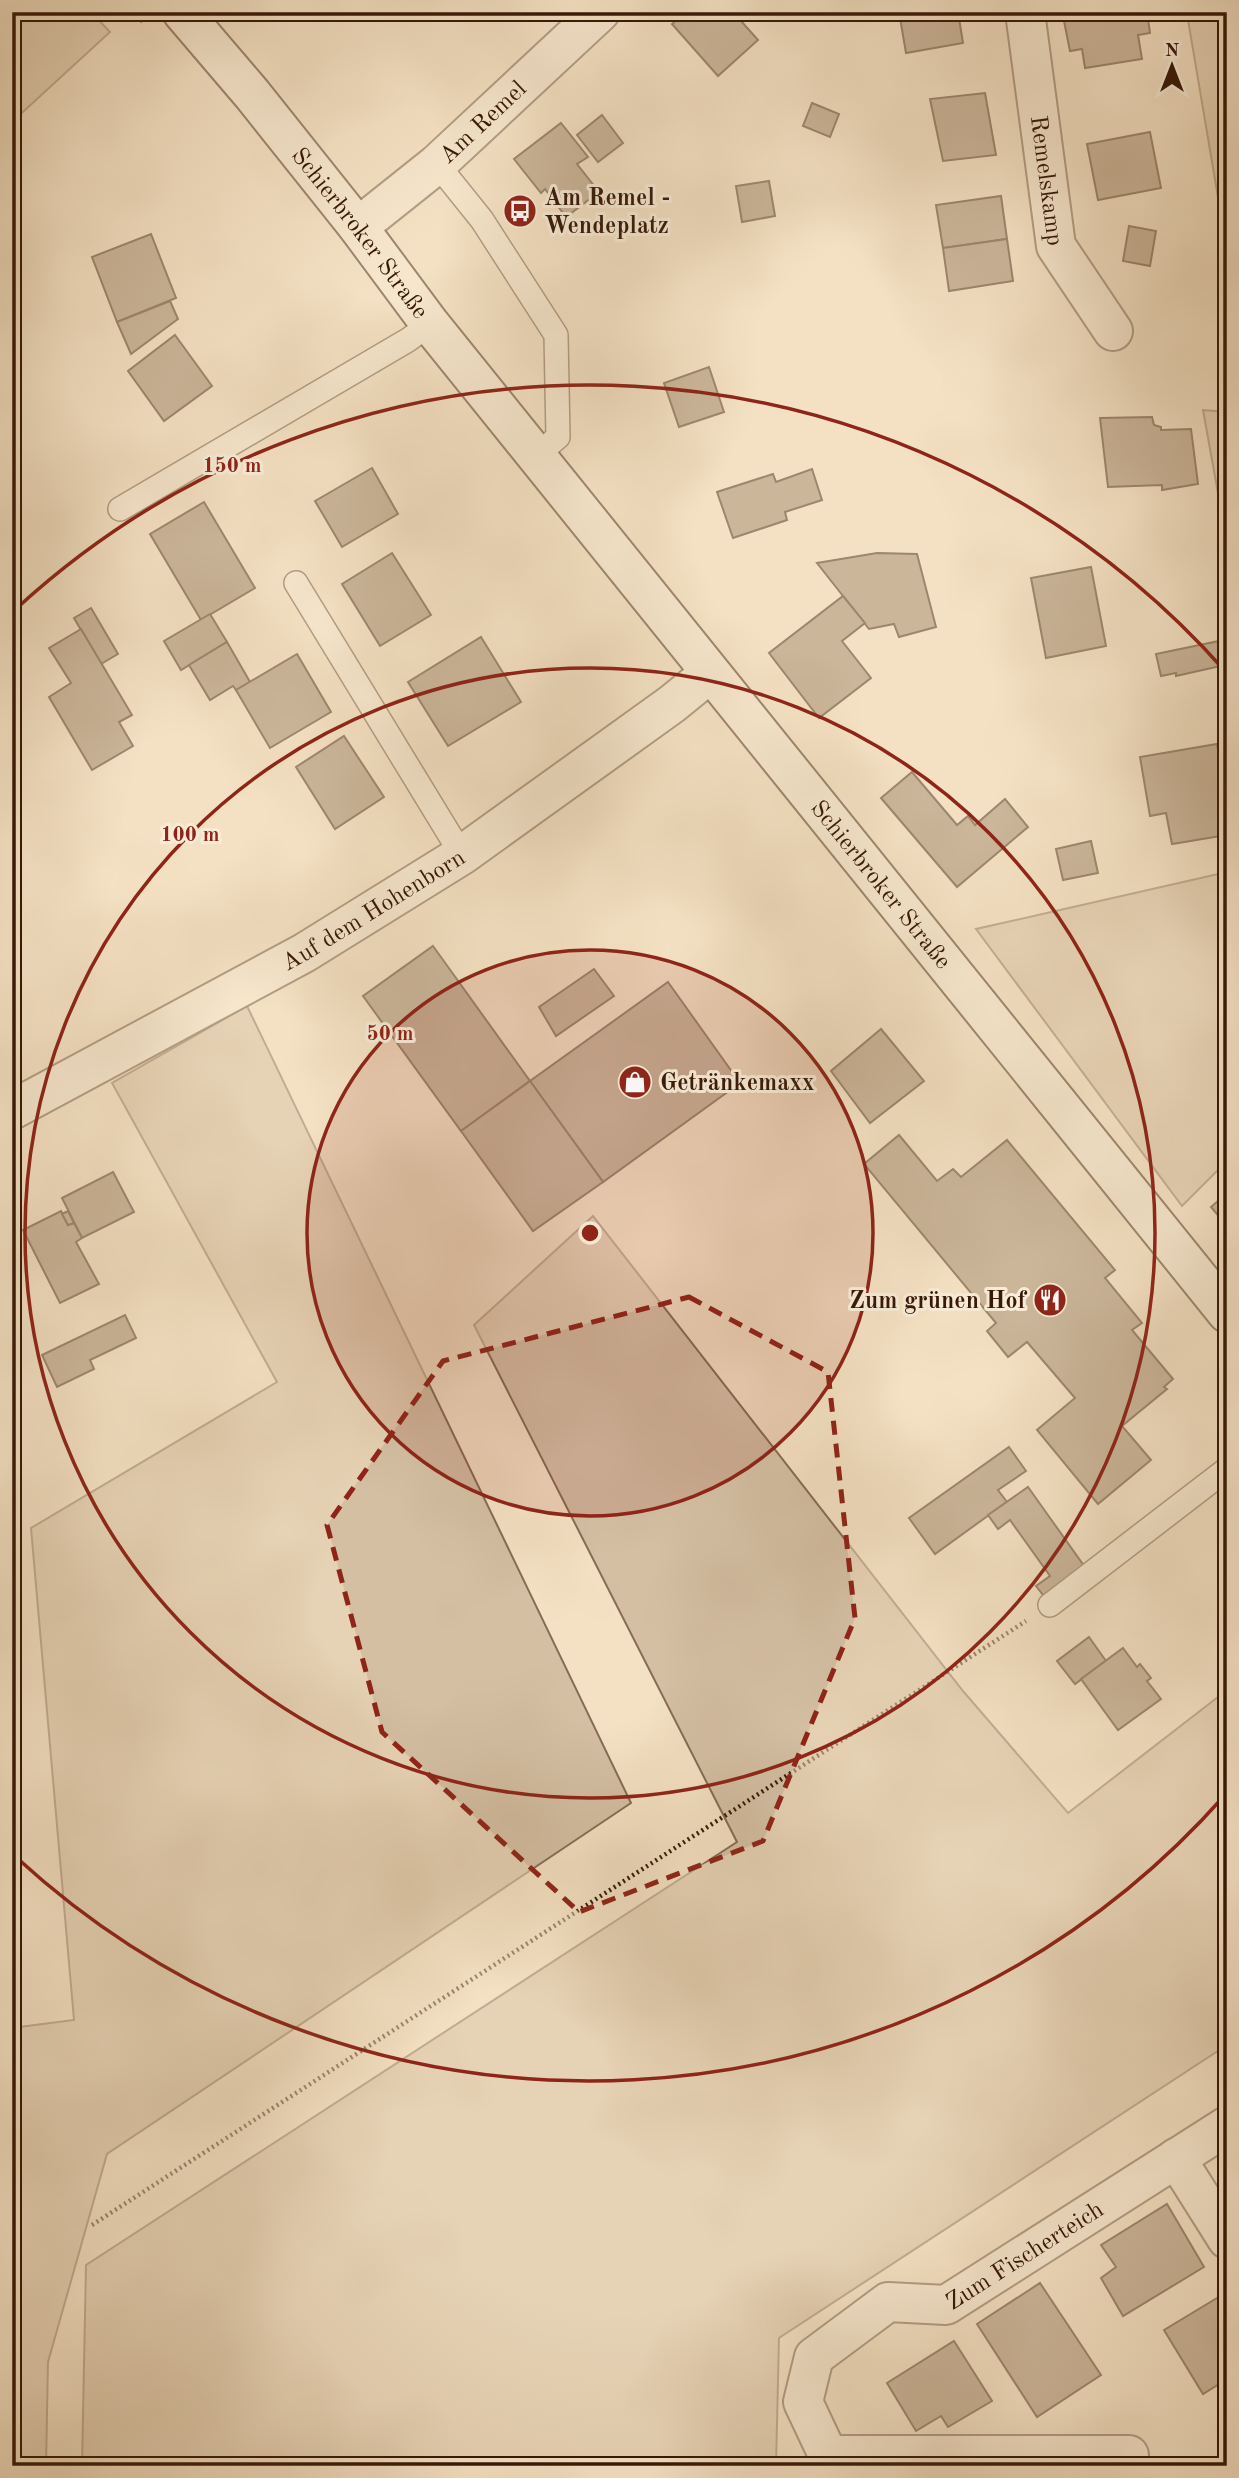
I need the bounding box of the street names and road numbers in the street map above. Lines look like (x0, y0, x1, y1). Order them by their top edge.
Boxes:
street label: Am Remel (436, 77, 532, 169)
street label: Remelskamp (1025, 114, 1066, 247)
street label: Schierbroker Straße (286, 144, 432, 324)
street label: Schierbroker Straße (805, 797, 955, 974)
street label: Auf dem Hohenborn (278, 846, 470, 977)
street label: Zum Fischerteich (942, 2198, 1108, 2316)

